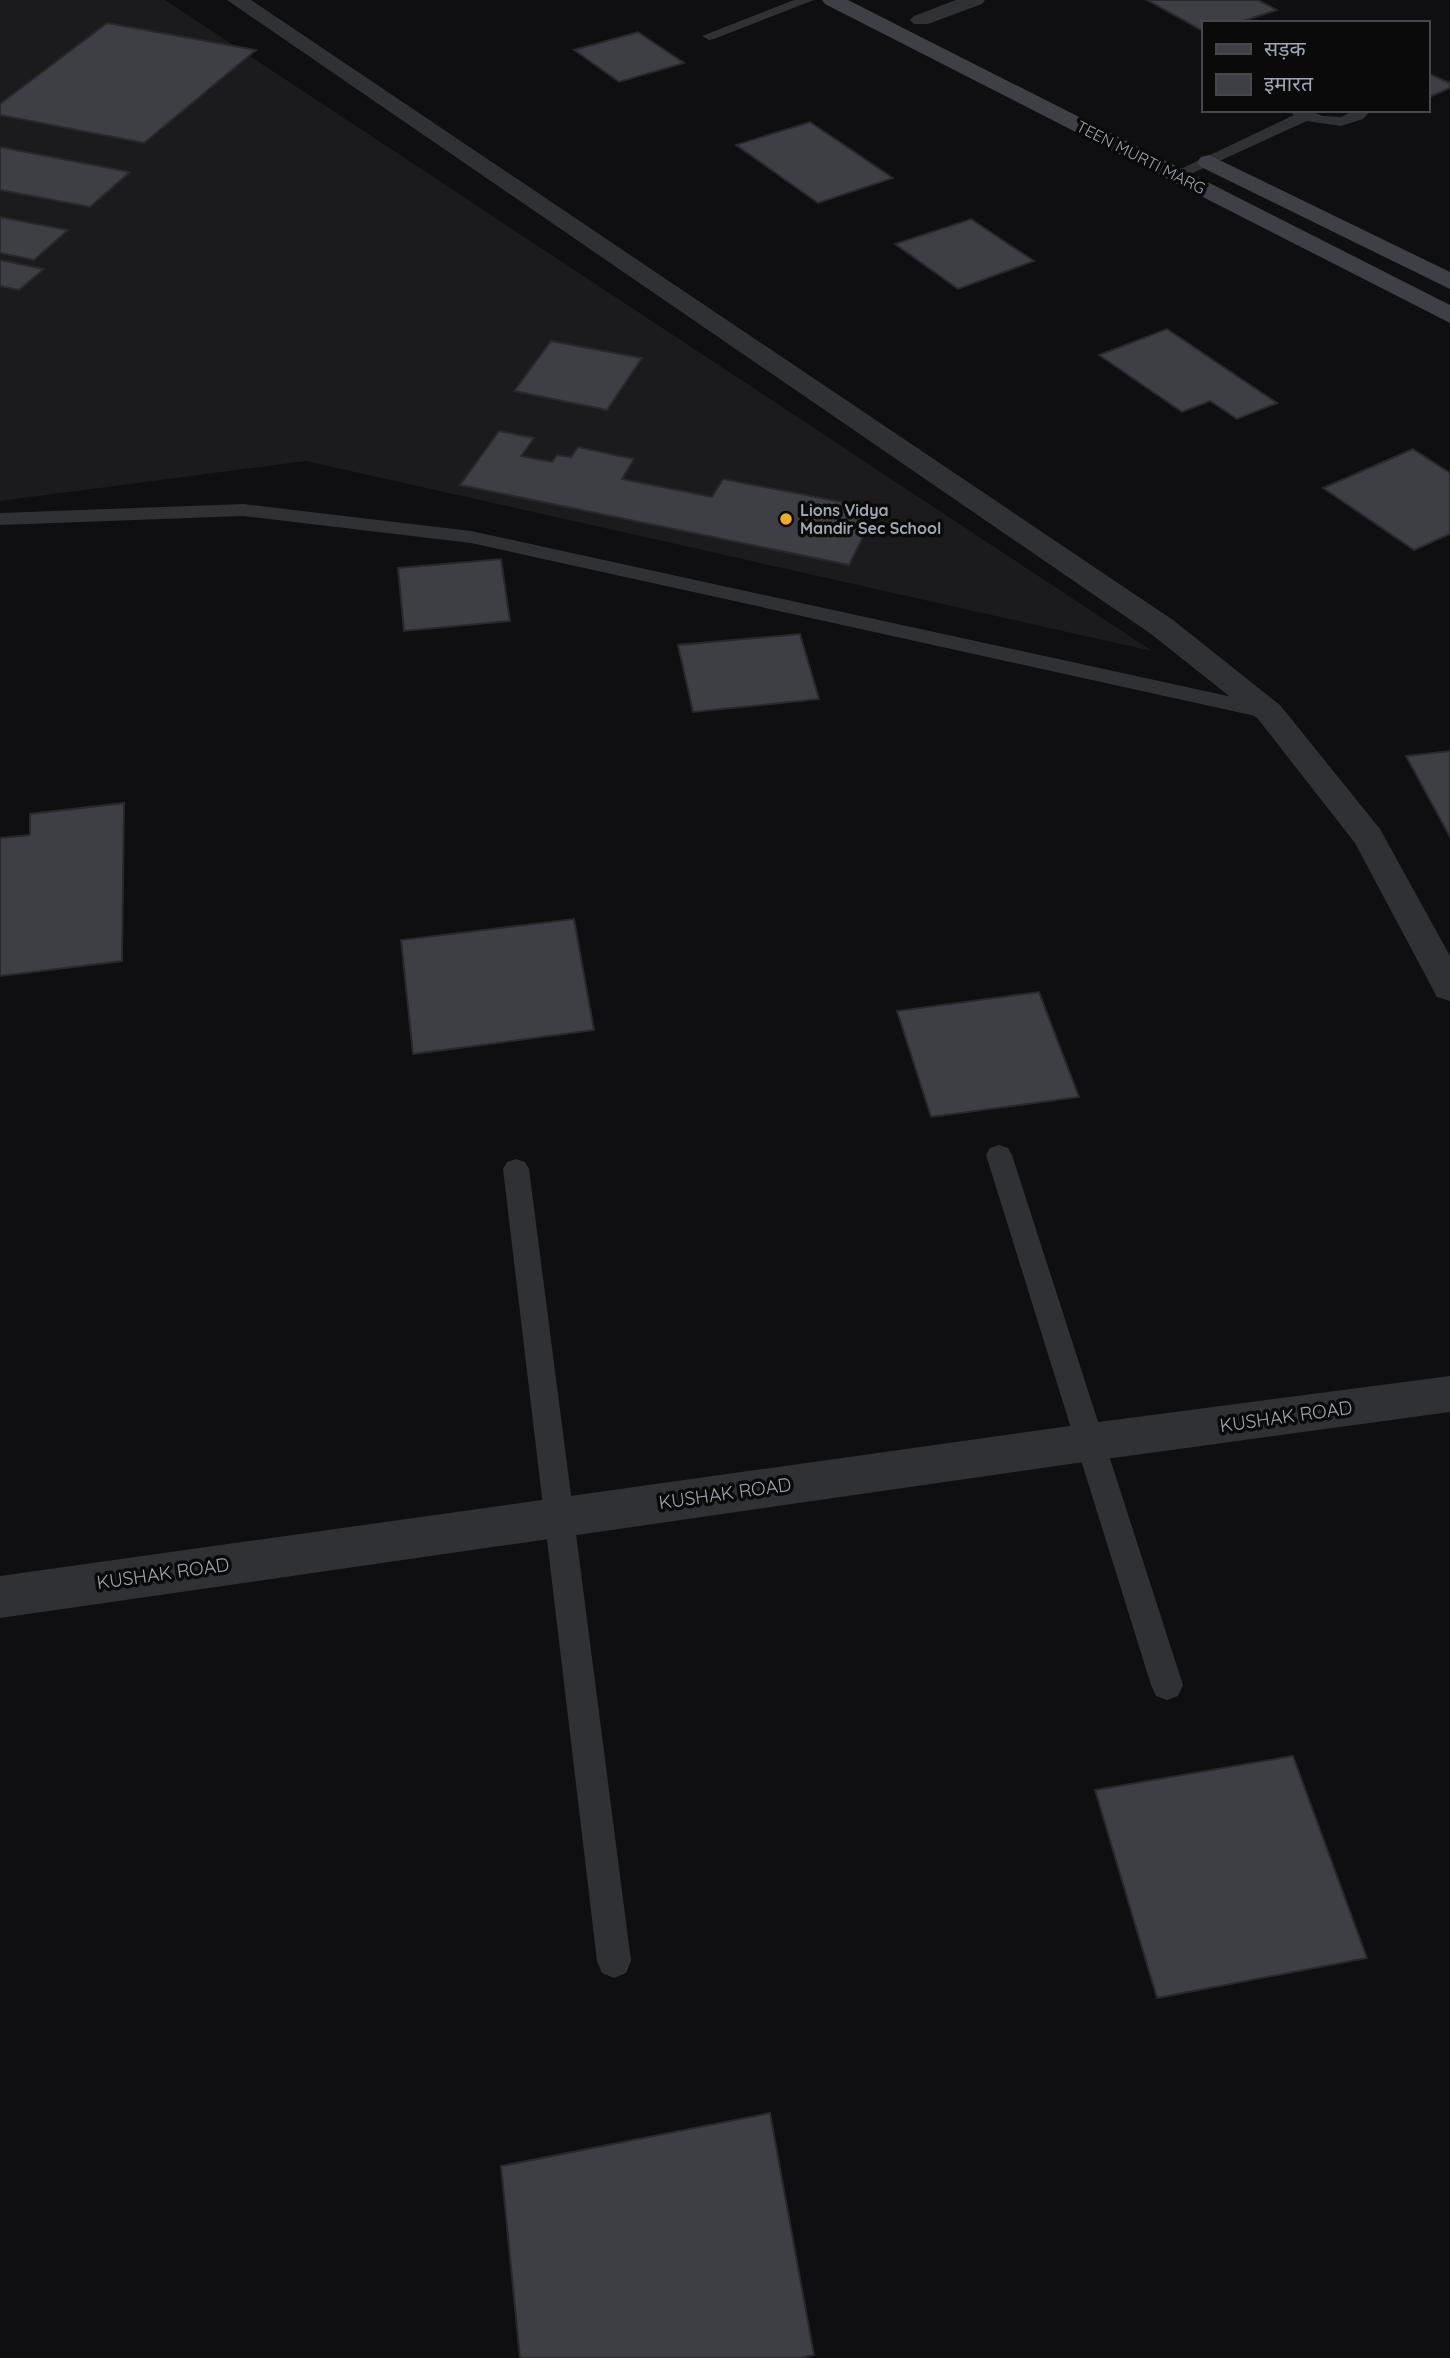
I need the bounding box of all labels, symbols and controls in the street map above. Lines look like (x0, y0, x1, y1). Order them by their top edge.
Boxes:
legend (1202, 21, 1429, 112)
text: सड़क (1264, 35, 1306, 61)
text: इमारत (1264, 70, 1314, 96)
street label: TEEN MURTI MARG (1073, 116, 1209, 198)
place label: Lions Vidya Mandir Sec School (800, 500, 941, 538)
marker: Lions Vidya Mandir Sec School (778, 511, 794, 527)
street label: KUSHAK ROAD (1218, 1395, 1354, 1437)
street label: KUSHAK ROAD (657, 1472, 793, 1514)
street label: KUSHAK ROAD (95, 1552, 231, 1594)

